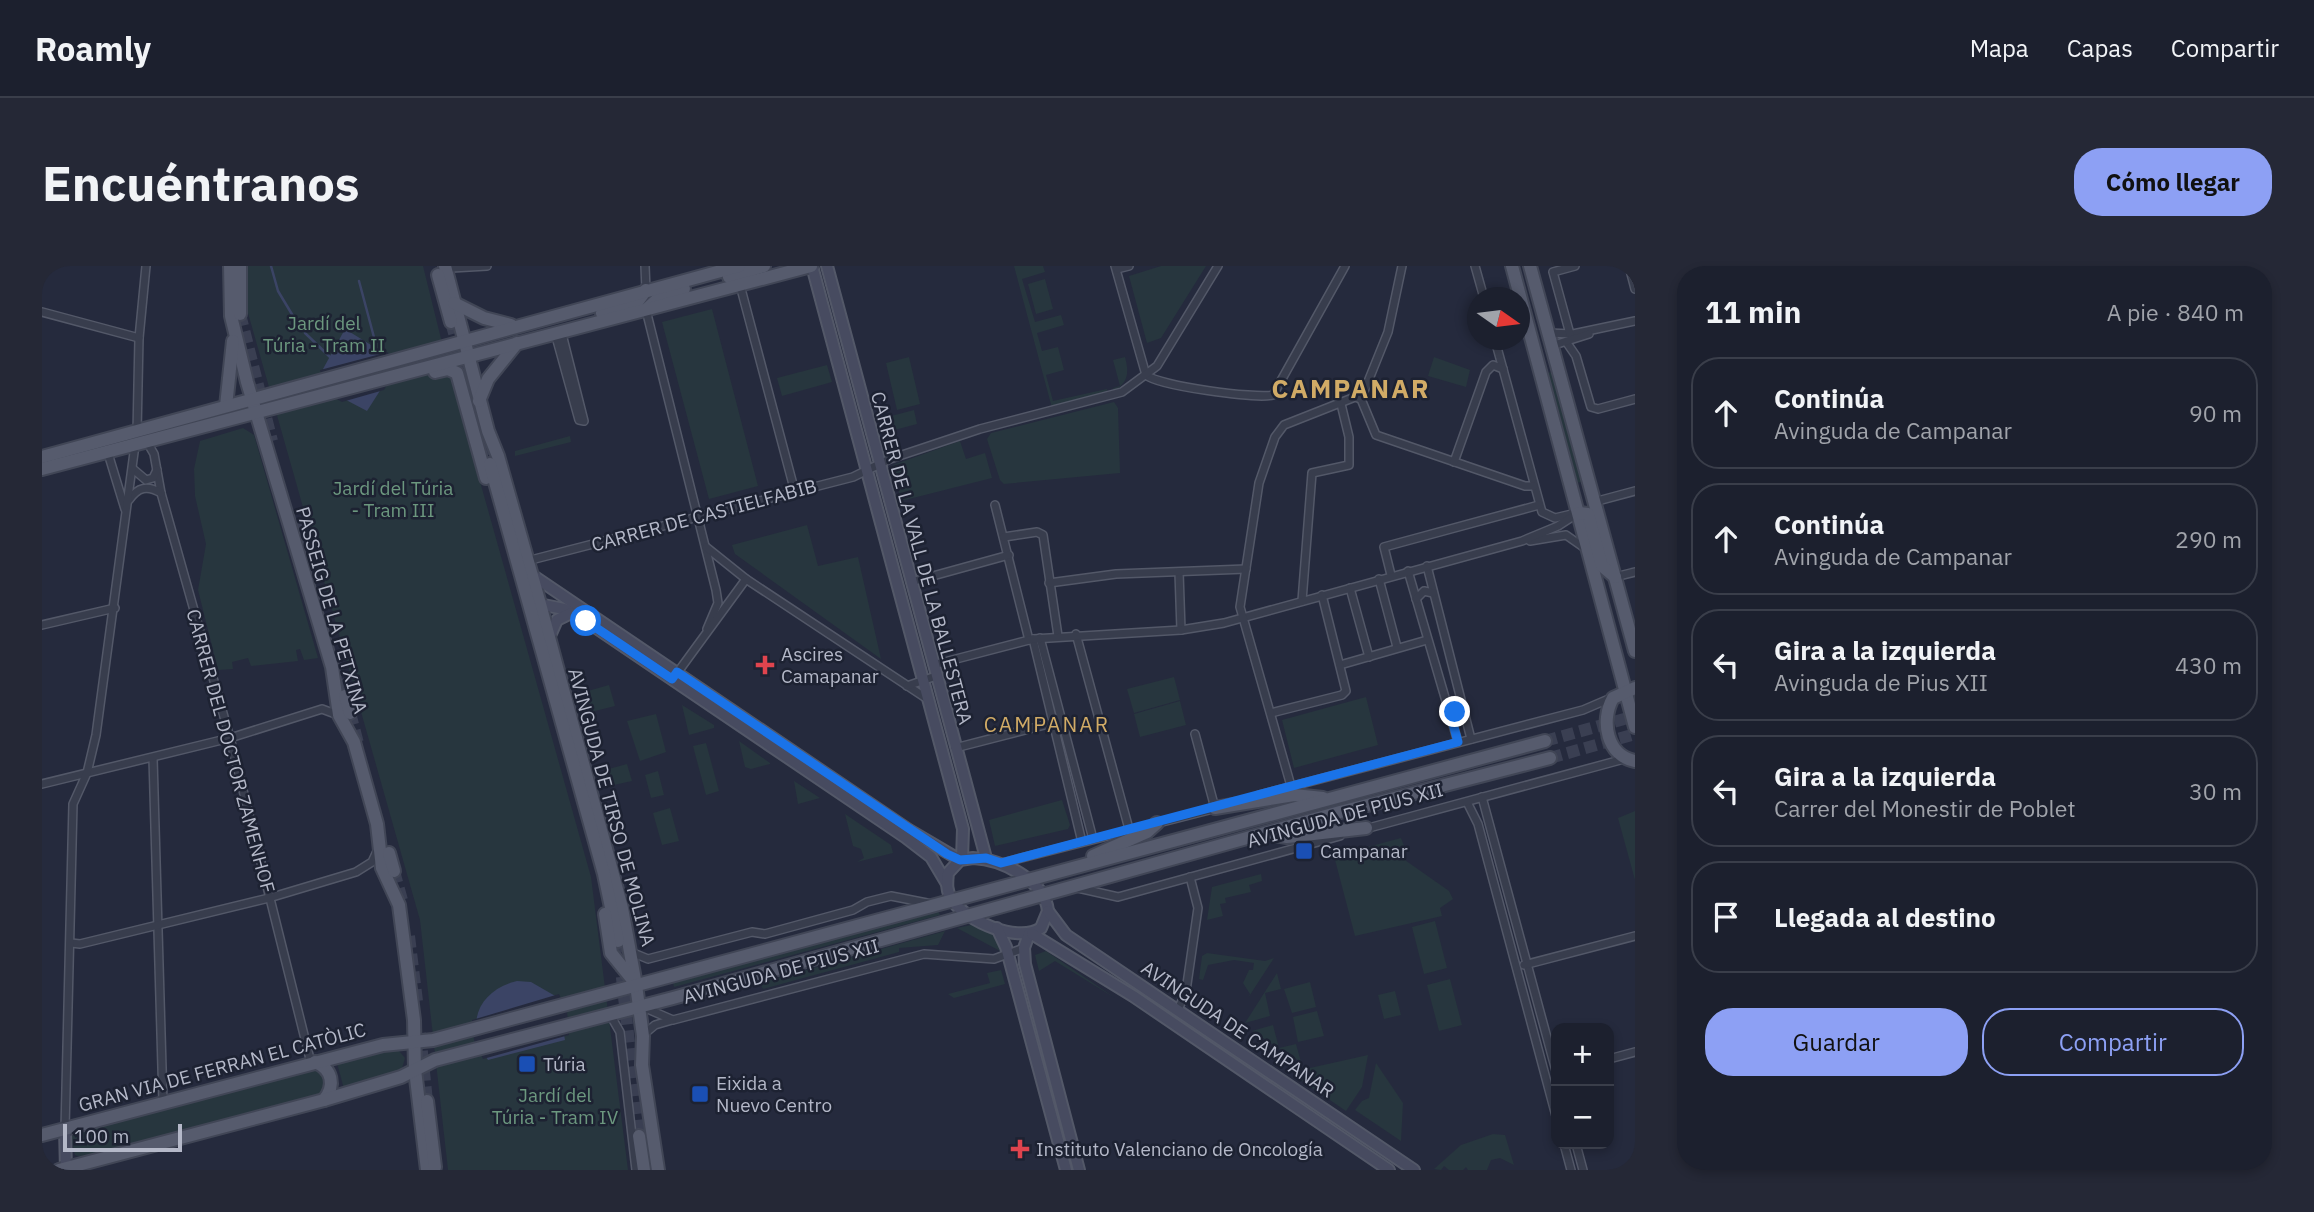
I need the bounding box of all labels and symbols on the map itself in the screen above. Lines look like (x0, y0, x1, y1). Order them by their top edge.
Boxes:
north arrow (1467, 287, 1530, 350)
park label: Jardí del Túria - Tram II (263, 311, 385, 357)
district label: CAMPANAR (1272, 371, 1430, 405)
street label: CARRER DE LA VALL DE LA BALLESTERA (866, 389, 978, 727)
street label: CARRER DE CASTIELFABIB (589, 473, 819, 557)
park label: Jardí del Túria - Tram III (333, 476, 453, 522)
street label: PASSEIG DE LA PETXINA (291, 504, 373, 716)
route start (570, 605, 601, 636)
street label: CARRER DEL DOCTOR ZAMENHOF (181, 606, 281, 896)
place label: Ascires Camapanar (781, 642, 879, 688)
marker: Ascires Camapanar (755, 655, 775, 675)
street label: AVINGUDA DE TIRSO DE MOLINA (563, 665, 661, 949)
route end (1439, 696, 1470, 727)
district label: CAMPANAR (984, 710, 1110, 738)
street label: AVINGUDA DE PIUS XII (1244, 777, 1446, 853)
place label: Campanar (1320, 839, 1408, 863)
marker: Campanar (1294, 841, 1314, 861)
street label: AVINGUDA DE PIUS XII (680, 933, 882, 1009)
street label: AVINGUDA DE CAMPANAR (1137, 955, 1339, 1103)
street label: GRAN VIA DE FERRAN EL CATÒLIC (76, 1017, 368, 1117)
place label: Túria (543, 1052, 586, 1076)
marker: Túria (517, 1054, 537, 1074)
place label: Eixida a Nuevo Centro (716, 1071, 832, 1117)
park label: Jardí del Túria - Tram IV (492, 1083, 619, 1129)
marker: Eixida a Nuevo Centro (690, 1084, 710, 1104)
scale bar (63, 1121, 182, 1153)
place label: Instituto Valenciano de Oncología (1036, 1137, 1323, 1161)
marker: Instituto Valenciano de Oncología (1010, 1139, 1030, 1159)

